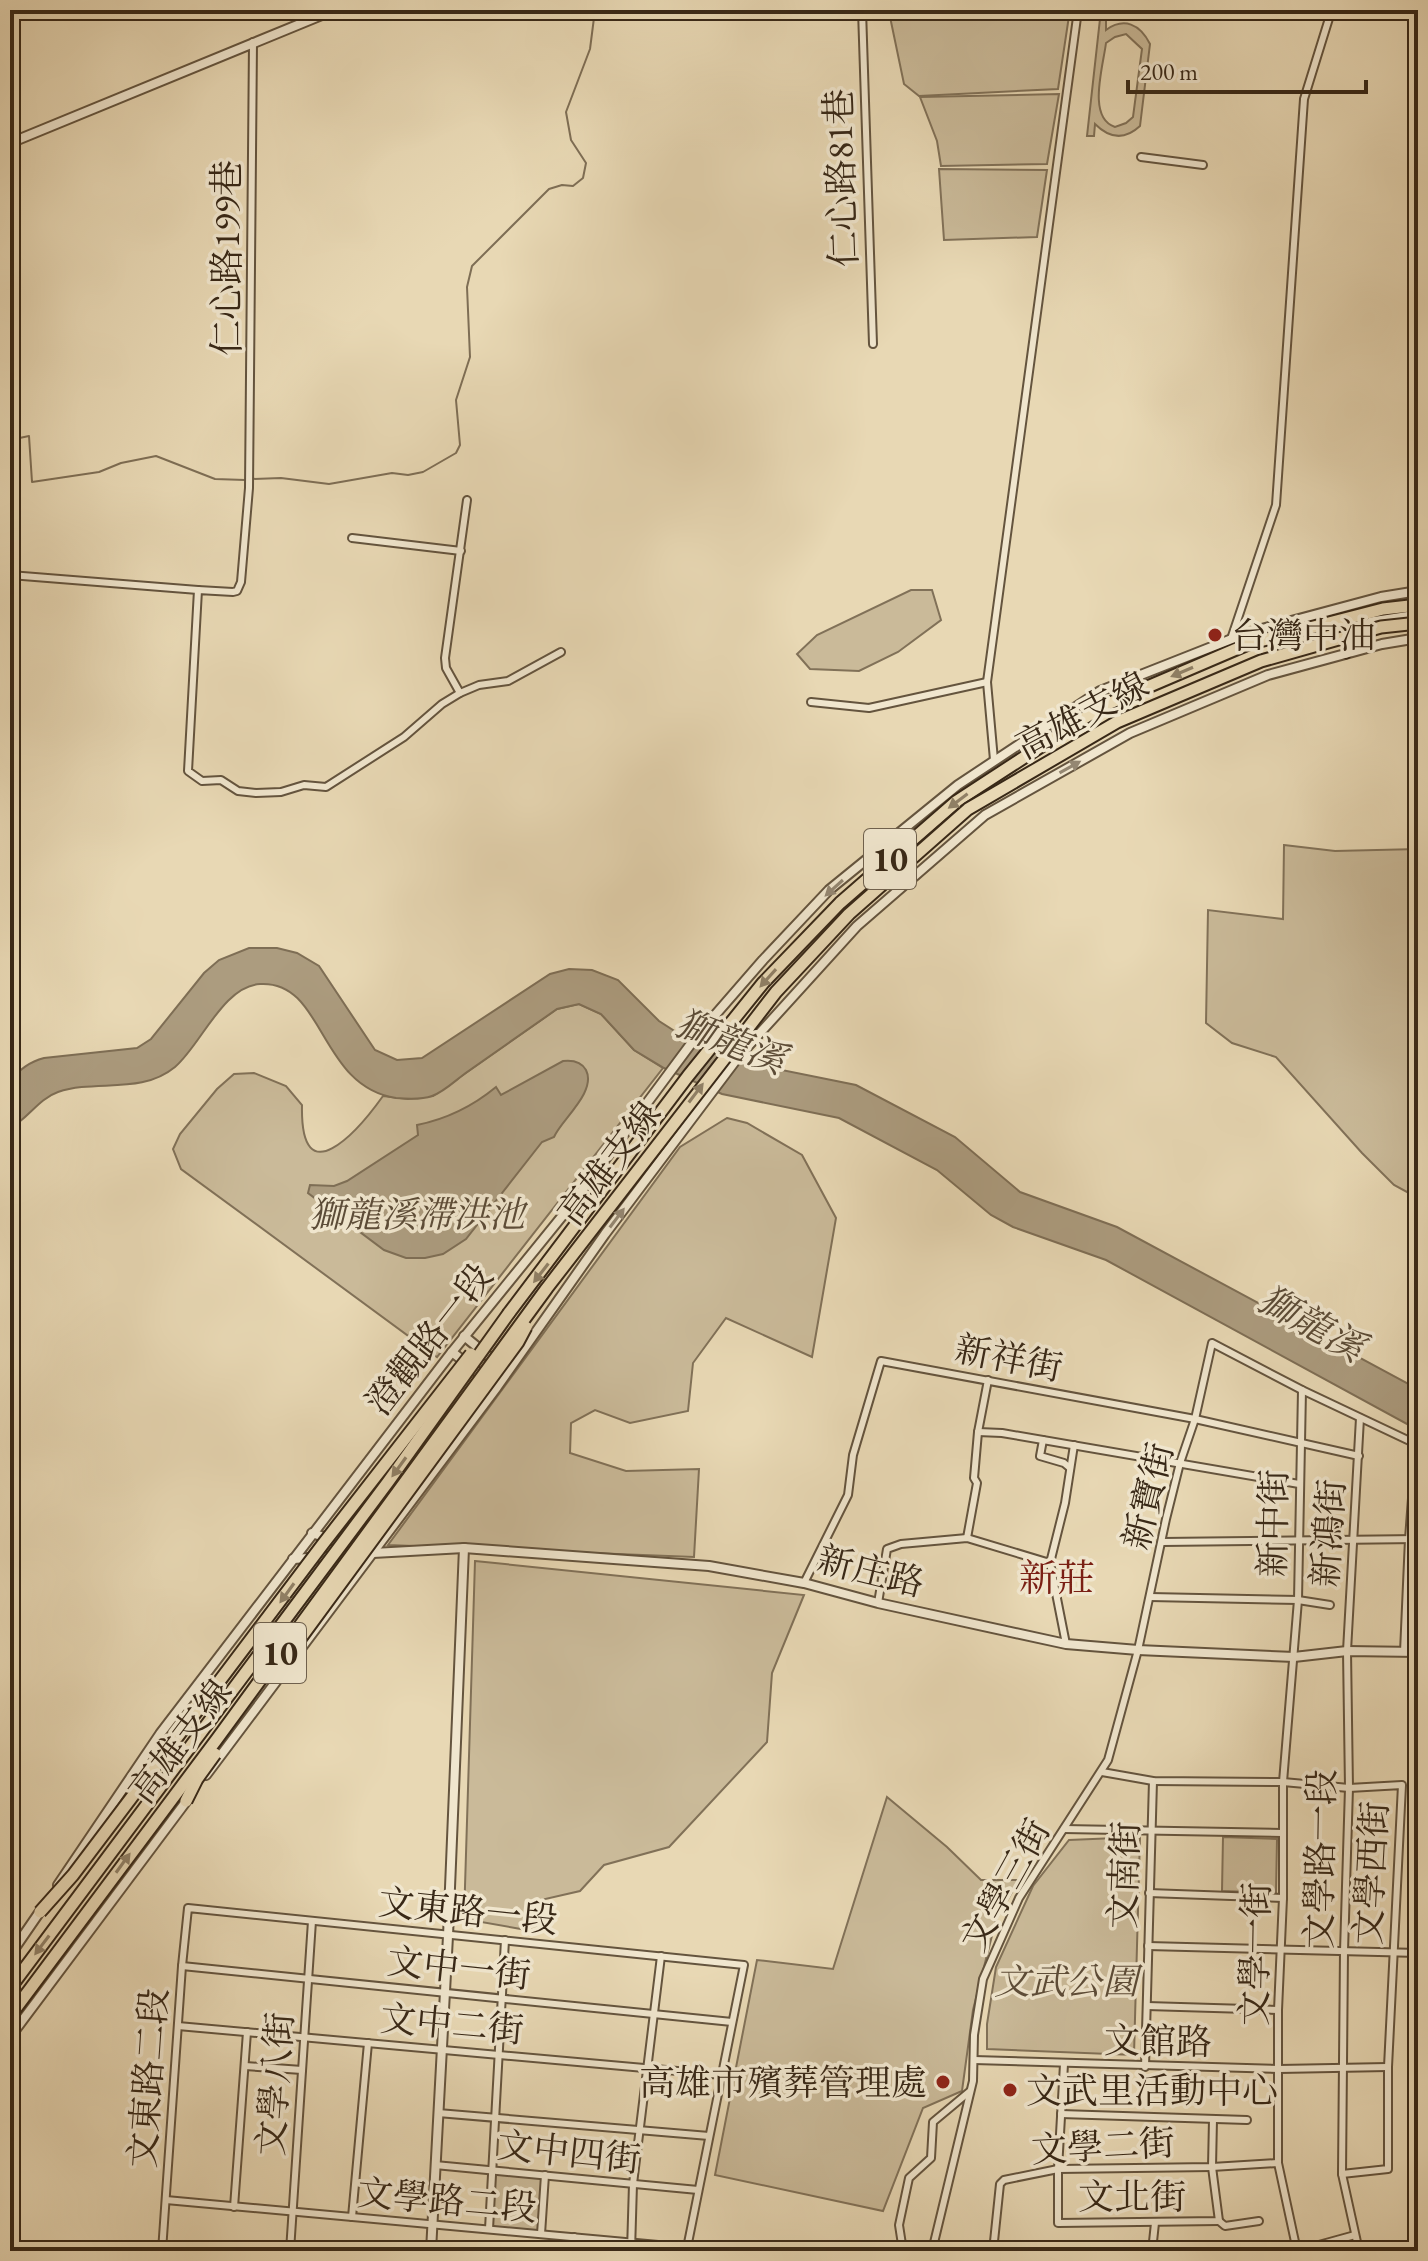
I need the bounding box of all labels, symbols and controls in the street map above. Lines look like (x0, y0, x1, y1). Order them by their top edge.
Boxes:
scale bar (1128, 44, 1366, 94)
text: 200 m (1140, 56, 1198, 87)
street label: 仁心路81巷 (814, 88, 868, 268)
street label: 仁心路199巷 (203, 160, 250, 356)
place label: 台灣中油 (1231, 612, 1375, 659)
marker: 台灣中油 (1206, 626, 1224, 644)
street label: 高雄支線 (1007, 660, 1157, 770)
one-way arrow (1171, 665, 1194, 679)
one-way arrow (1059, 761, 1081, 775)
one-way arrow (948, 793, 968, 809)
road number: 10 (864, 829, 916, 889)
one-way arrow (824, 879, 844, 896)
one-way arrow (759, 968, 777, 987)
water label: 獅龍溪 (669, 998, 797, 1086)
one-way arrow (688, 1083, 704, 1103)
street label: 高雄支線 (547, 1091, 671, 1235)
park label: 獅龍溪滯洪池 (309, 1191, 529, 1238)
one-way arrow (608, 1208, 624, 1228)
street label: 澄觀路一段 (355, 1254, 503, 1424)
one-way arrow (533, 1263, 549, 1283)
water label: 獅龍溪 (1250, 1274, 1377, 1374)
street label: 新祥街 (952, 1325, 1066, 1391)
street label: 新寶街 (1112, 1438, 1184, 1554)
one-way arrow (392, 1457, 407, 1478)
street label: 新中街 (1249, 1469, 1297, 1577)
street label: 新鴻街 (1301, 1477, 1355, 1589)
street label: 新庄路 (813, 1535, 929, 1607)
district label: 新莊 (1019, 1553, 1095, 1602)
one-way arrow (279, 1583, 295, 1603)
road number: 10 (254, 1623, 306, 1683)
street label: 高雄支線 (118, 1669, 242, 1813)
street label: 文學路一段 (1295, 1769, 1345, 1949)
street label: 文學西街 (1344, 1800, 1398, 1946)
street label: 文學三街 (950, 1811, 1060, 1959)
street label: 文南街 (1099, 1820, 1149, 1930)
one-way arrow (115, 1853, 131, 1874)
street label: 文東路一段 (376, 1878, 560, 1944)
street label: 文學一街 (1230, 1882, 1280, 2026)
one-way arrow (35, 1935, 51, 1955)
street label: 文中一街 (385, 1937, 533, 1999)
park label: 文武公園 (994, 1958, 1143, 2005)
street label: 文東路二段 (118, 1987, 178, 2169)
street label: 文中二街 (378, 1994, 526, 2054)
street label: 文學八街 (247, 2011, 303, 2157)
street label: 文館路 (1104, 2017, 1212, 2065)
place label: 高雄市殯葬管理處 (639, 2059, 927, 2106)
place label: 文武里活動中心 (1026, 2067, 1278, 2114)
marker: 高雄市殯葬管理處 (934, 2073, 952, 2091)
marker: 文武里活動中心 (1001, 2081, 1019, 2099)
street label: 文學二街 (1030, 2119, 1176, 2173)
street label: 文中四街 (495, 2121, 643, 2183)
street label: 文學路二段 (355, 2169, 539, 2231)
street label: 文北街 (1078, 2173, 1186, 2220)

